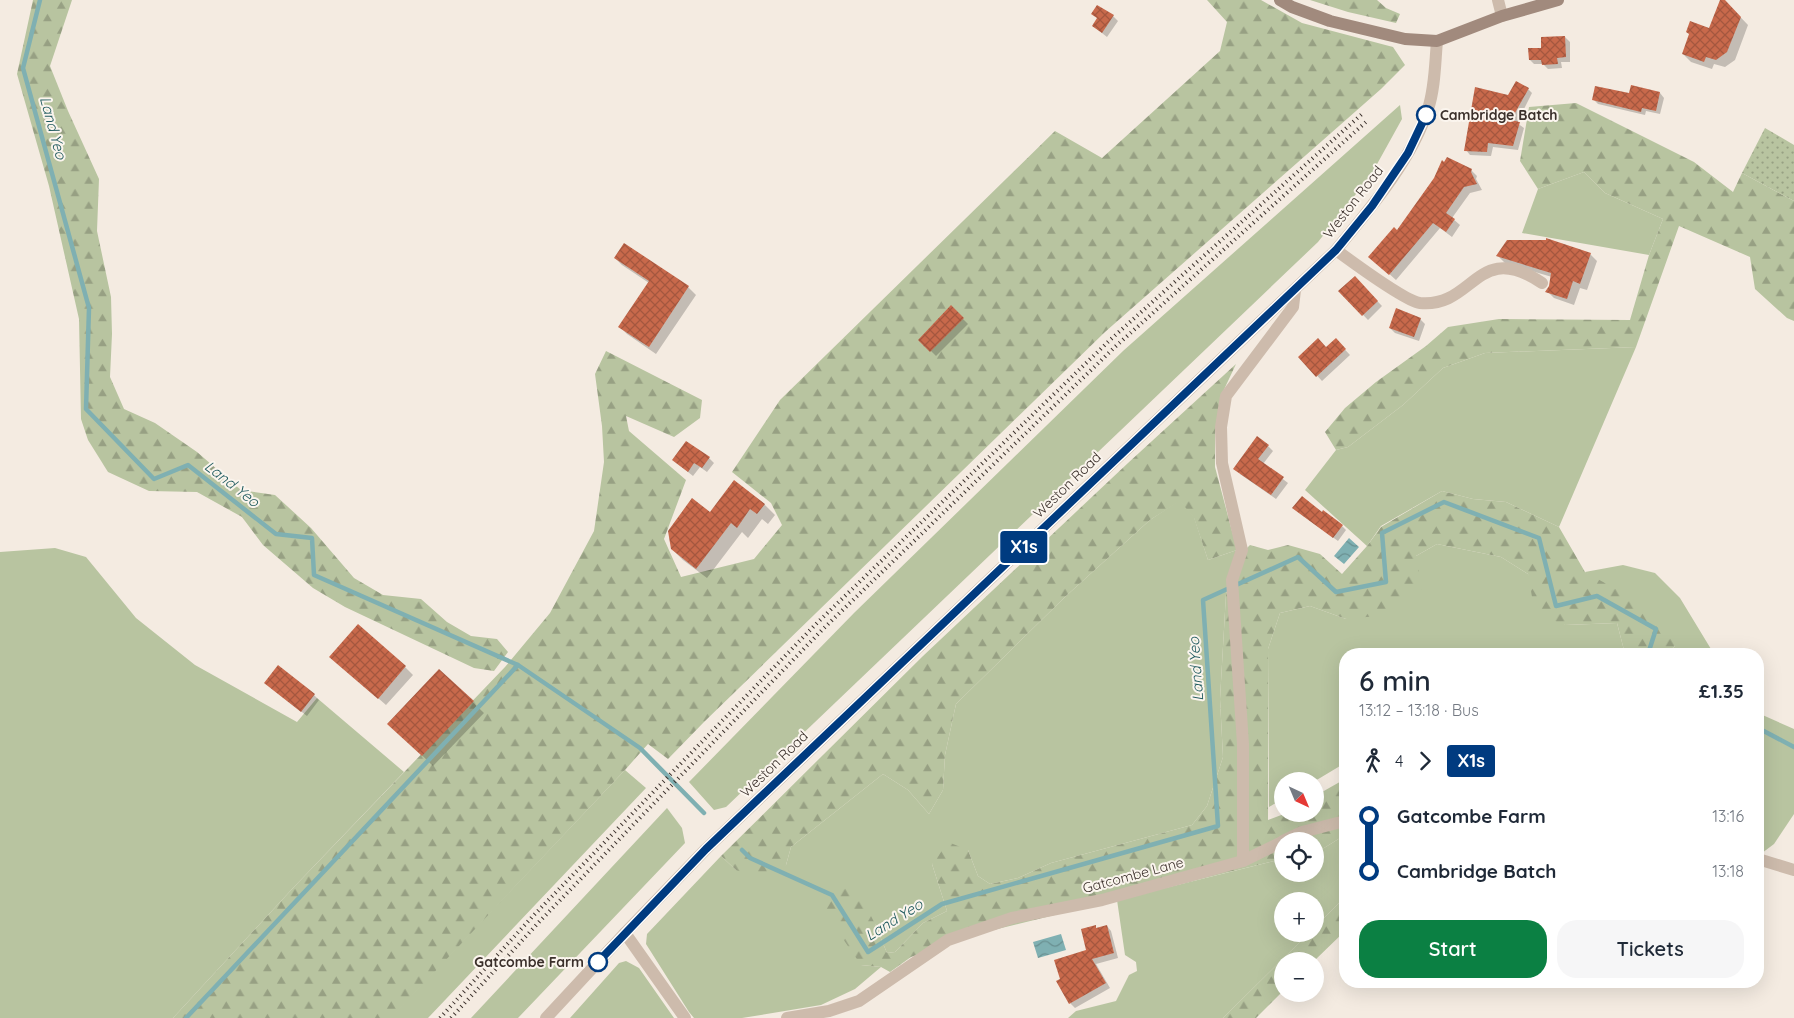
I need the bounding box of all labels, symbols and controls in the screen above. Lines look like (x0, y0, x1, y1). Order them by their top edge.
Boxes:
water label: Land Yeo (36, 94, 71, 162)
marker: Cambridge Batch (1416, 105, 1436, 125)
place label: Cambridge Batch (1440, 106, 1557, 124)
street label: Weston Road (1319, 162, 1387, 242)
street label: Weston Road (1029, 448, 1105, 522)
water label: Land Yeo (201, 456, 264, 511)
line badge: X1s (995, 531, 1053, 563)
text: X1s (1010, 535, 1038, 558)
water label: Land Yeo (1184, 635, 1207, 702)
text: 6 min (1359, 663, 1431, 698)
text: £1.35 (1699, 679, 1744, 703)
text: 13:12 – 13:18 · Bus (1359, 700, 1479, 720)
street label: Weston Road (736, 727, 812, 801)
icon: walk (1359, 747, 1387, 775)
icon: forward (1411, 747, 1439, 775)
text: X1s (1457, 749, 1485, 772)
text: 4 (1395, 751, 1403, 771)
north arrow (1274, 772, 1324, 822)
map controls (1274, 772, 1324, 1002)
text: Gatcombe Farm (1397, 804, 1546, 828)
text: 13:16 (1712, 806, 1744, 826)
button: locate (1274, 832, 1324, 882)
street label: Gatcombe Lane (1081, 853, 1186, 897)
text: Cambridge Batch (1397, 859, 1556, 883)
text: 13:18 (1712, 861, 1744, 881)
button: + (1274, 892, 1324, 942)
water label: Land Yeo (861, 894, 927, 945)
button: Start (1359, 920, 1547, 978)
button: Tickets (1557, 920, 1744, 978)
marker: Gatcombe Farm (588, 952, 608, 972)
button: − (1274, 952, 1324, 1002)
place label: Gatcombe Farm (474, 953, 584, 971)

